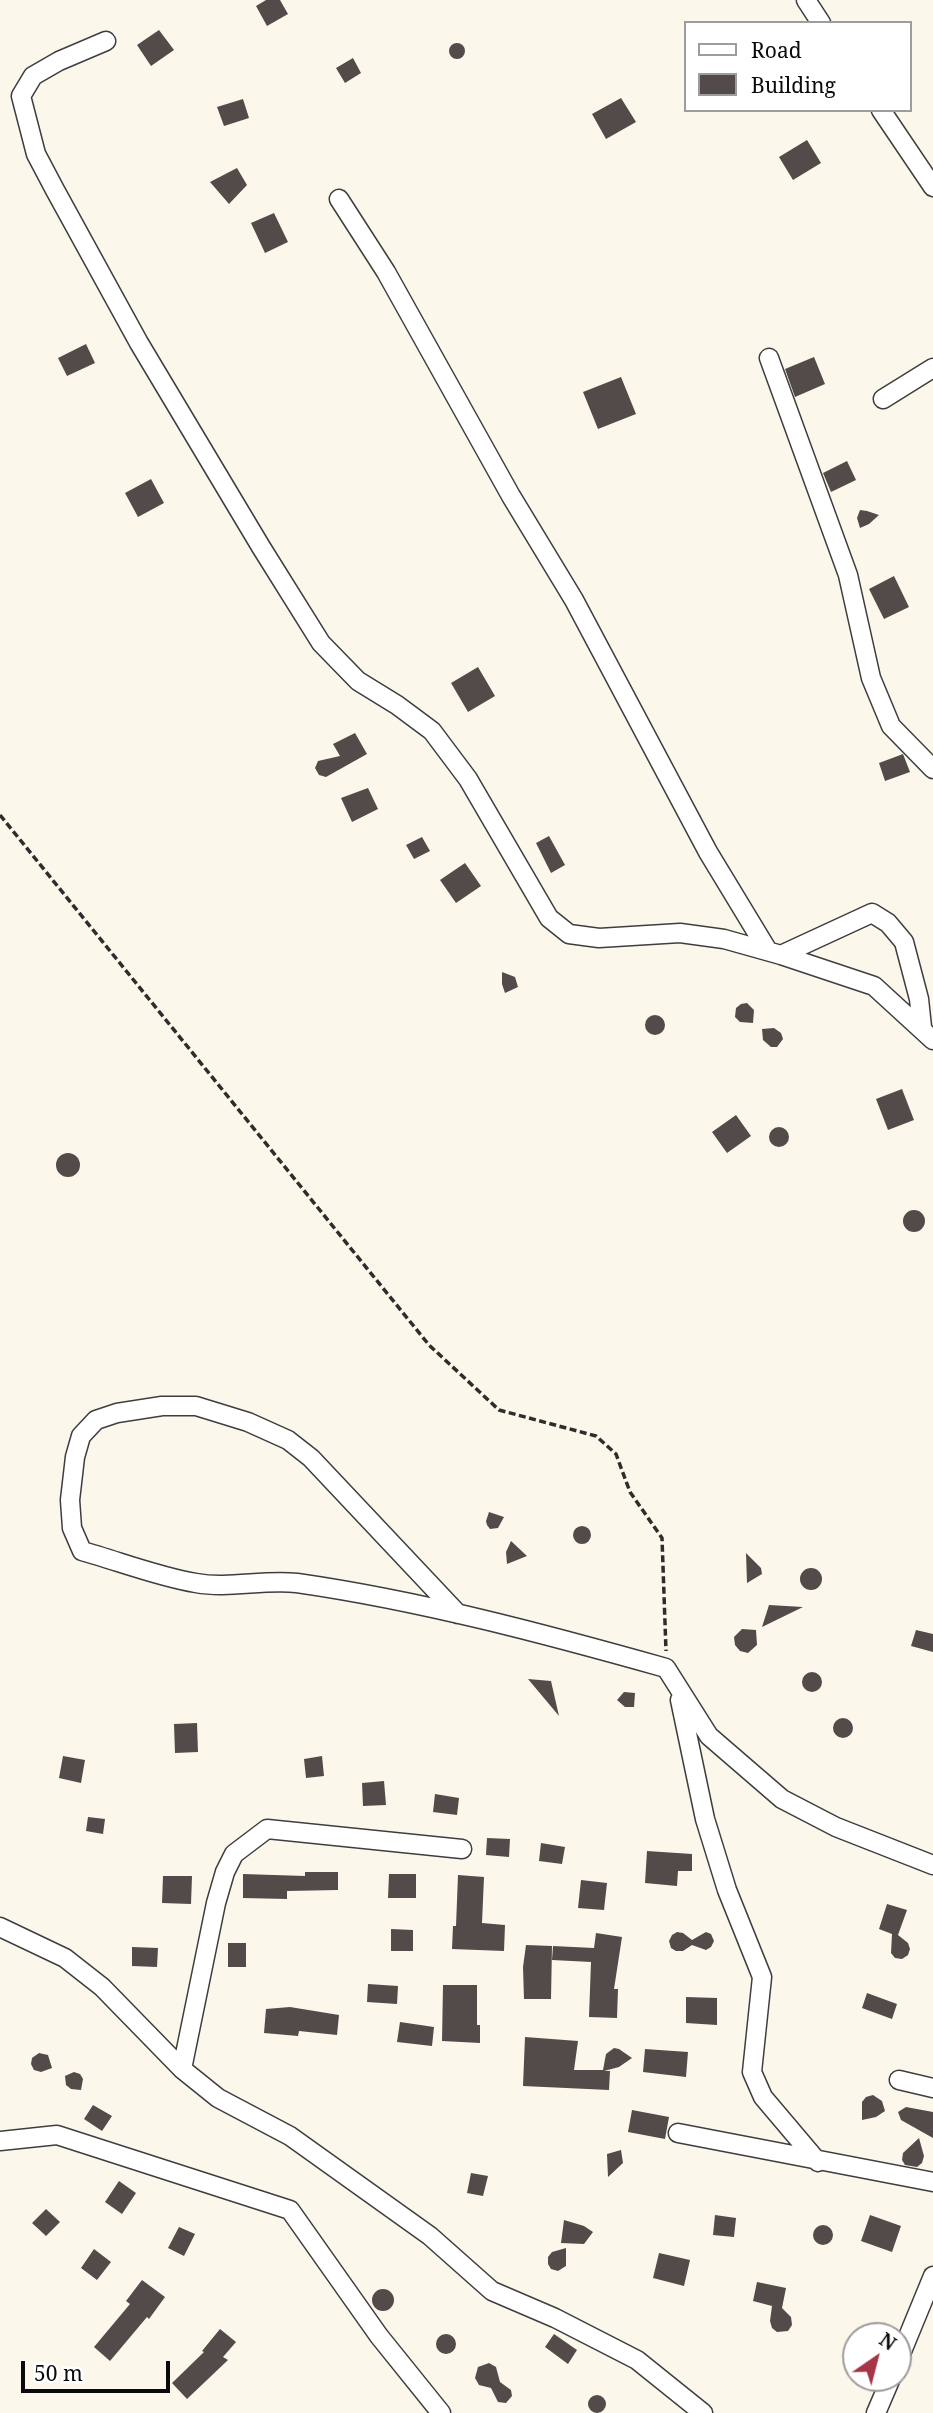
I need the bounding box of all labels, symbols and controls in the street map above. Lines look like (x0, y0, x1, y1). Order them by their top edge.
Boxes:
legend (684, 21, 912, 112)
text: Road (751, 36, 802, 64)
text: Building (751, 71, 836, 99)
north arrow (842, 2322, 912, 2392)
text: N (874, 2326, 901, 2356)
scale bar (24, 2346, 173, 2390)
text: 50 m (34, 2359, 83, 2387)

